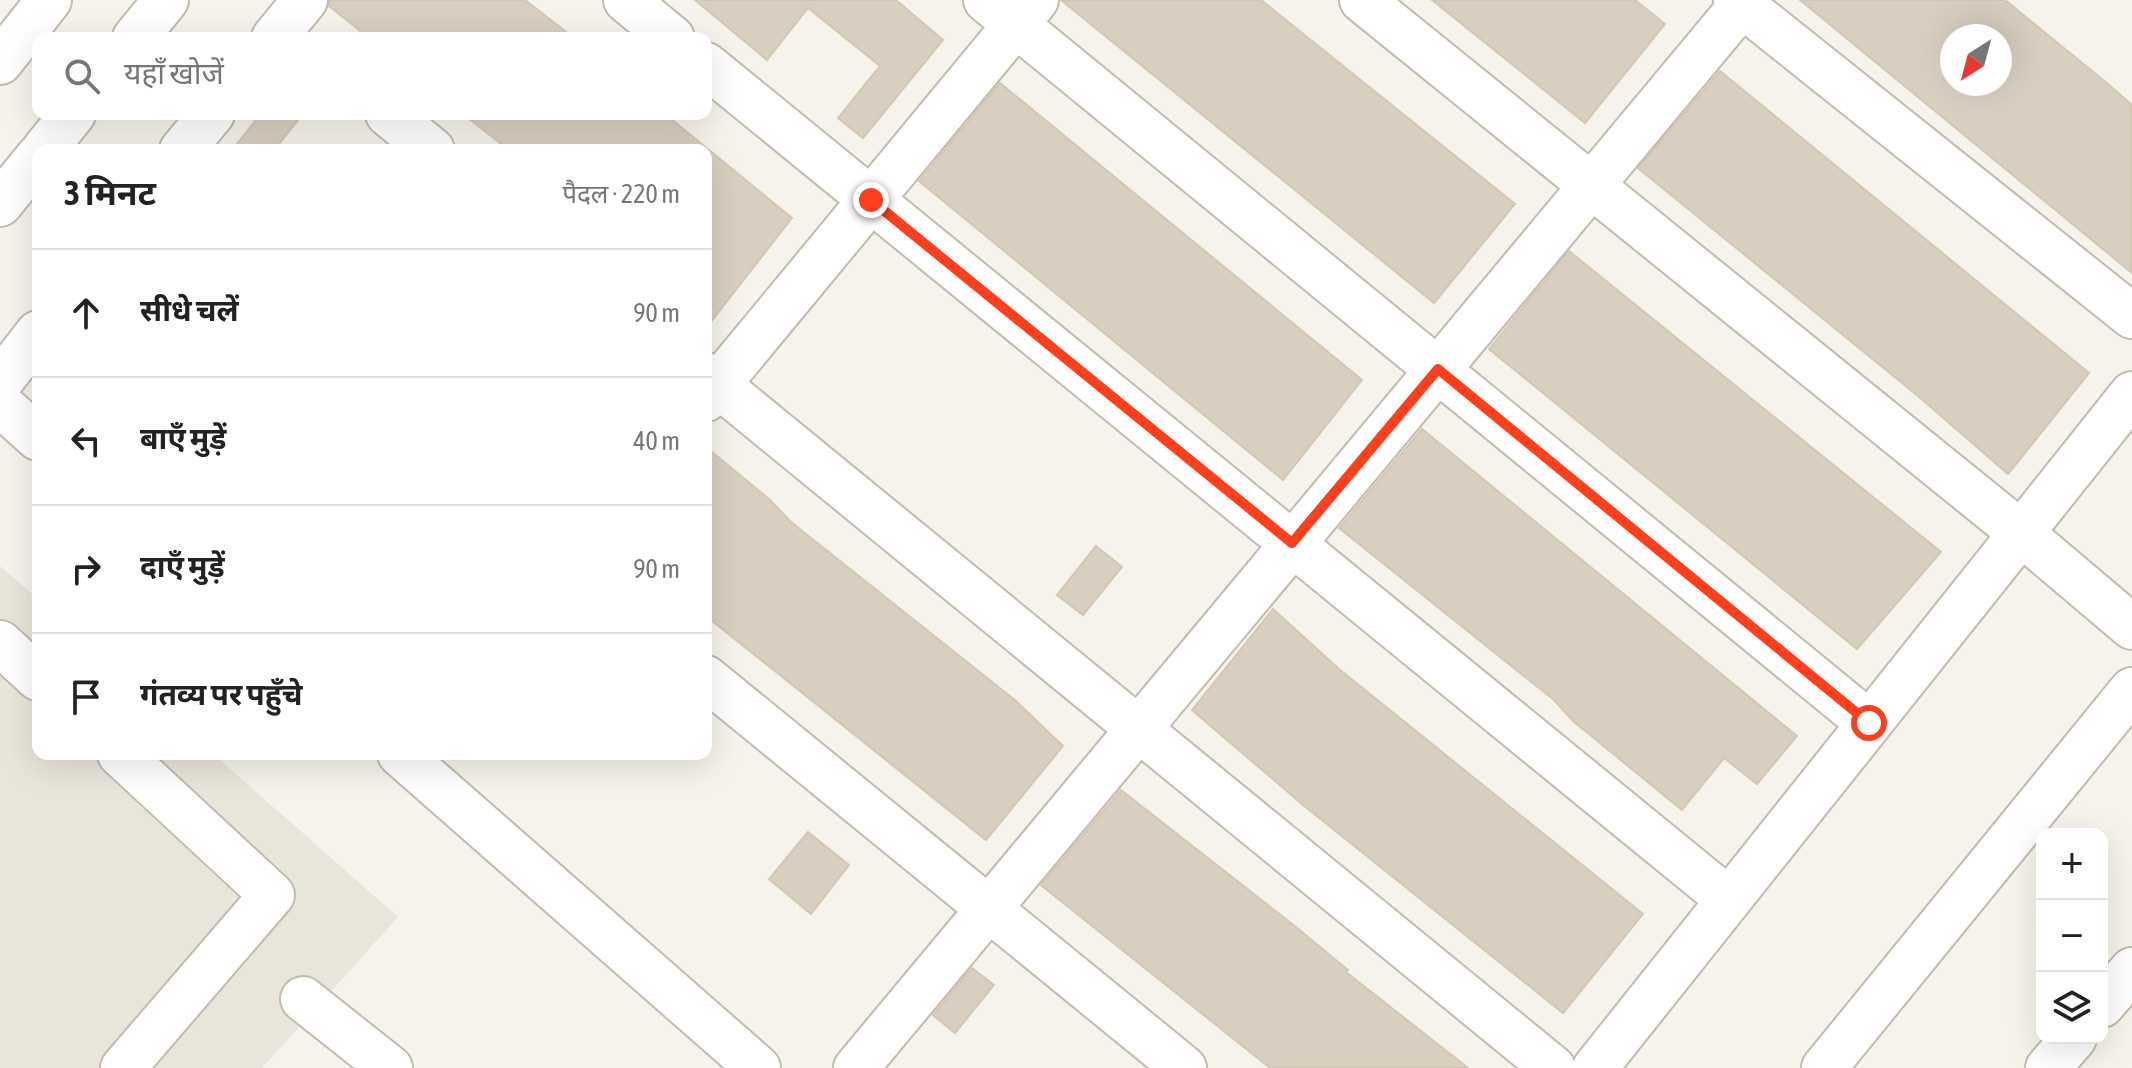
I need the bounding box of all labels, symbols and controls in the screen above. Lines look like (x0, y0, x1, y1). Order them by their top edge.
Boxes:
north arrow (1940, 24, 2012, 96)
search box (32, 32, 712, 120)
icon: search (60, 54, 104, 98)
text: यहाँ खोजें (124, 56, 224, 90)
text: 3 मिनट (64, 173, 156, 212)
text: पैदल · 220 m (562, 179, 680, 209)
route end (853, 182, 889, 218)
icon: ahead (64, 291, 108, 335)
text: सीधे चलें (140, 293, 239, 327)
text: 90 m (633, 298, 680, 328)
icon: left (64, 419, 108, 463)
text: बाएँ मुड़ें (140, 421, 226, 455)
text: 40 m (633, 426, 680, 456)
icon: right (64, 547, 108, 591)
text: दाएँ मुड़ें (140, 549, 225, 583)
text: 90 m (633, 554, 680, 584)
icon: arrive (64, 675, 108, 719)
text: गंतव्य पर पहुँचे (140, 677, 302, 711)
route start (1851, 705, 1887, 741)
map controls (2036, 828, 2108, 1044)
button: + (2036, 828, 2108, 900)
button: − (2036, 900, 2108, 972)
button: layers (2036, 972, 2108, 1044)

